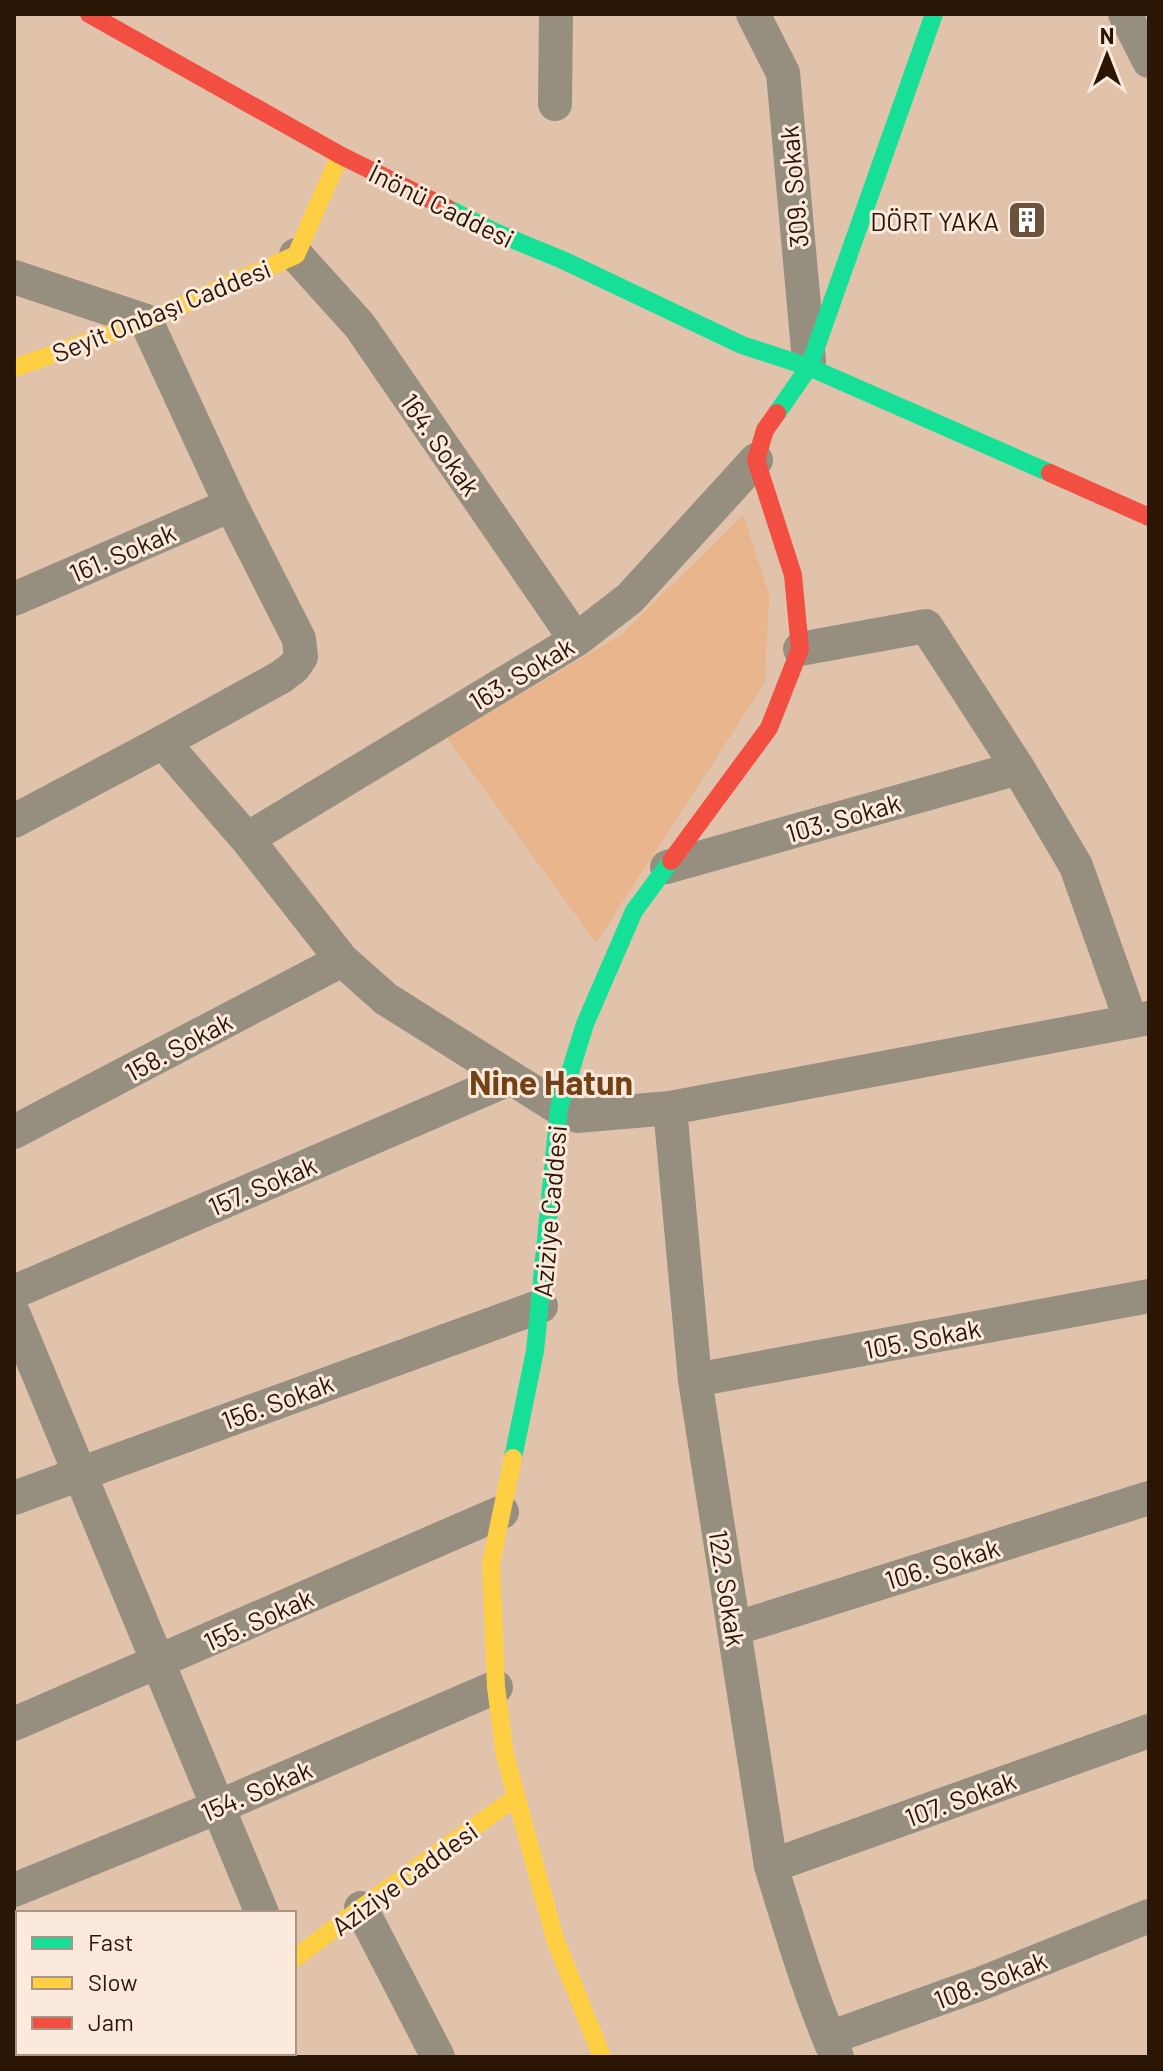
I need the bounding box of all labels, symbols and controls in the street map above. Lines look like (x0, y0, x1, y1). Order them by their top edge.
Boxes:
north arrow (1067, 16, 1147, 96)
text: N (1100, 22, 1114, 48)
street label: 309. Sokak (772, 125, 814, 249)
street label: İnönü Caddesi (364, 156, 520, 254)
building icon: DÖRT YAKA (1006, 199, 1048, 241)
place label: DÖRT YAKA (870, 205, 999, 236)
street label: Seyit Onbaşı Caddesi (47, 252, 275, 368)
street label: 164. Sokak (395, 387, 487, 501)
street label: 161. Sokak (64, 516, 180, 588)
street label: 163. Sokak (463, 630, 579, 716)
street label: 103. Sokak (782, 786, 904, 848)
street label: 158. Sokak (119, 1005, 237, 1087)
district label: Nine Hatun (469, 1061, 633, 1102)
street label: Aziziye Caddesi (526, 1124, 572, 1298)
street label: 157. Sokak (203, 1148, 321, 1222)
street label: 105. Sokak (861, 1312, 983, 1364)
street label: 156. Sokak (217, 1366, 337, 1436)
street label: 122. Sokak (703, 1527, 753, 1649)
street label: 106. Sokak (881, 1531, 1003, 1595)
street label: 155. Sokak (198, 1581, 318, 1657)
street label: 154. Sokak (196, 1753, 316, 1827)
street label: 107. Sokak (900, 1764, 1020, 1832)
street label: Aziziye Caddesi (325, 1815, 483, 1941)
legend (16, 1911, 296, 2055)
text: Fast (88, 1927, 133, 1956)
street label: 108. Sokak (929, 1943, 1051, 2015)
text: Slow (88, 1967, 137, 1996)
text: Jam (88, 2007, 134, 2036)

